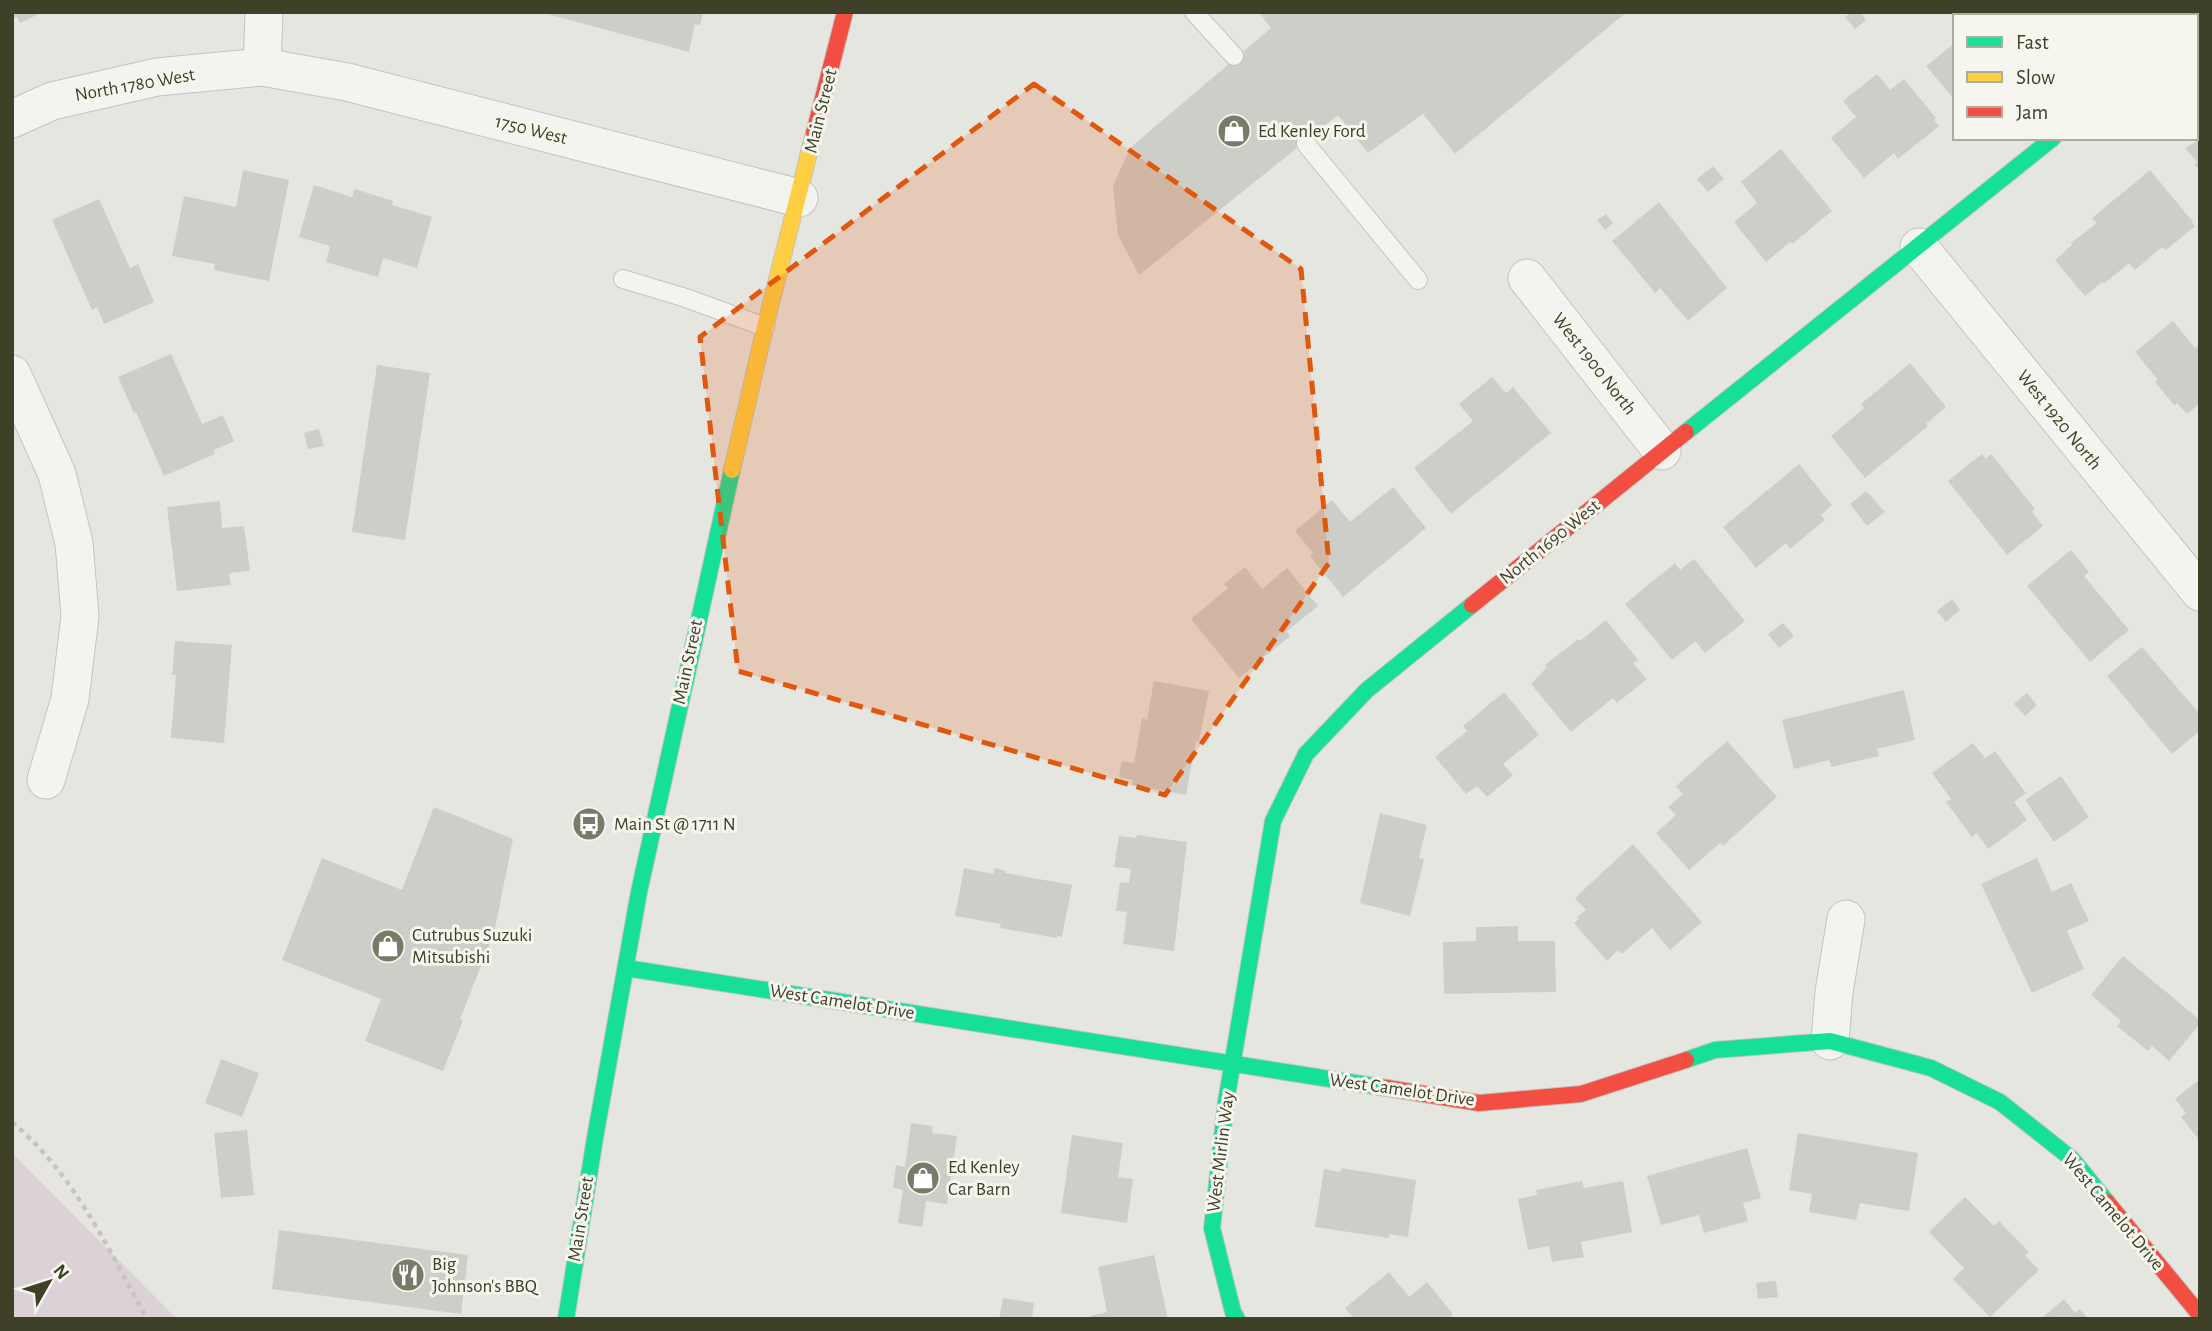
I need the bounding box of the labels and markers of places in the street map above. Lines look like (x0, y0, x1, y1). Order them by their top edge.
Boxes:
shop icon: Ed Kenley Ford (1215, 112, 1253, 150)
place label: Ed Kenley Ford (1258, 122, 1366, 141)
bus stop icon: Main St @ 1711 N (570, 805, 608, 843)
place label: Main St @ 1711 N (614, 815, 736, 834)
place label: Cutrubus Suzuki Mitsubishi (412, 926, 532, 967)
shop icon: Cutrubus Suzuki Mitsubishi (369, 927, 407, 965)
place label: Ed Kenley Car Barn (948, 1158, 1020, 1199)
shop icon: Ed Kenley Car Barn (904, 1159, 942, 1197)
place label: Big Johnson's BBQ (432, 1255, 539, 1296)
restaurant icon: Big Johnson's BBQ (389, 1256, 427, 1294)

